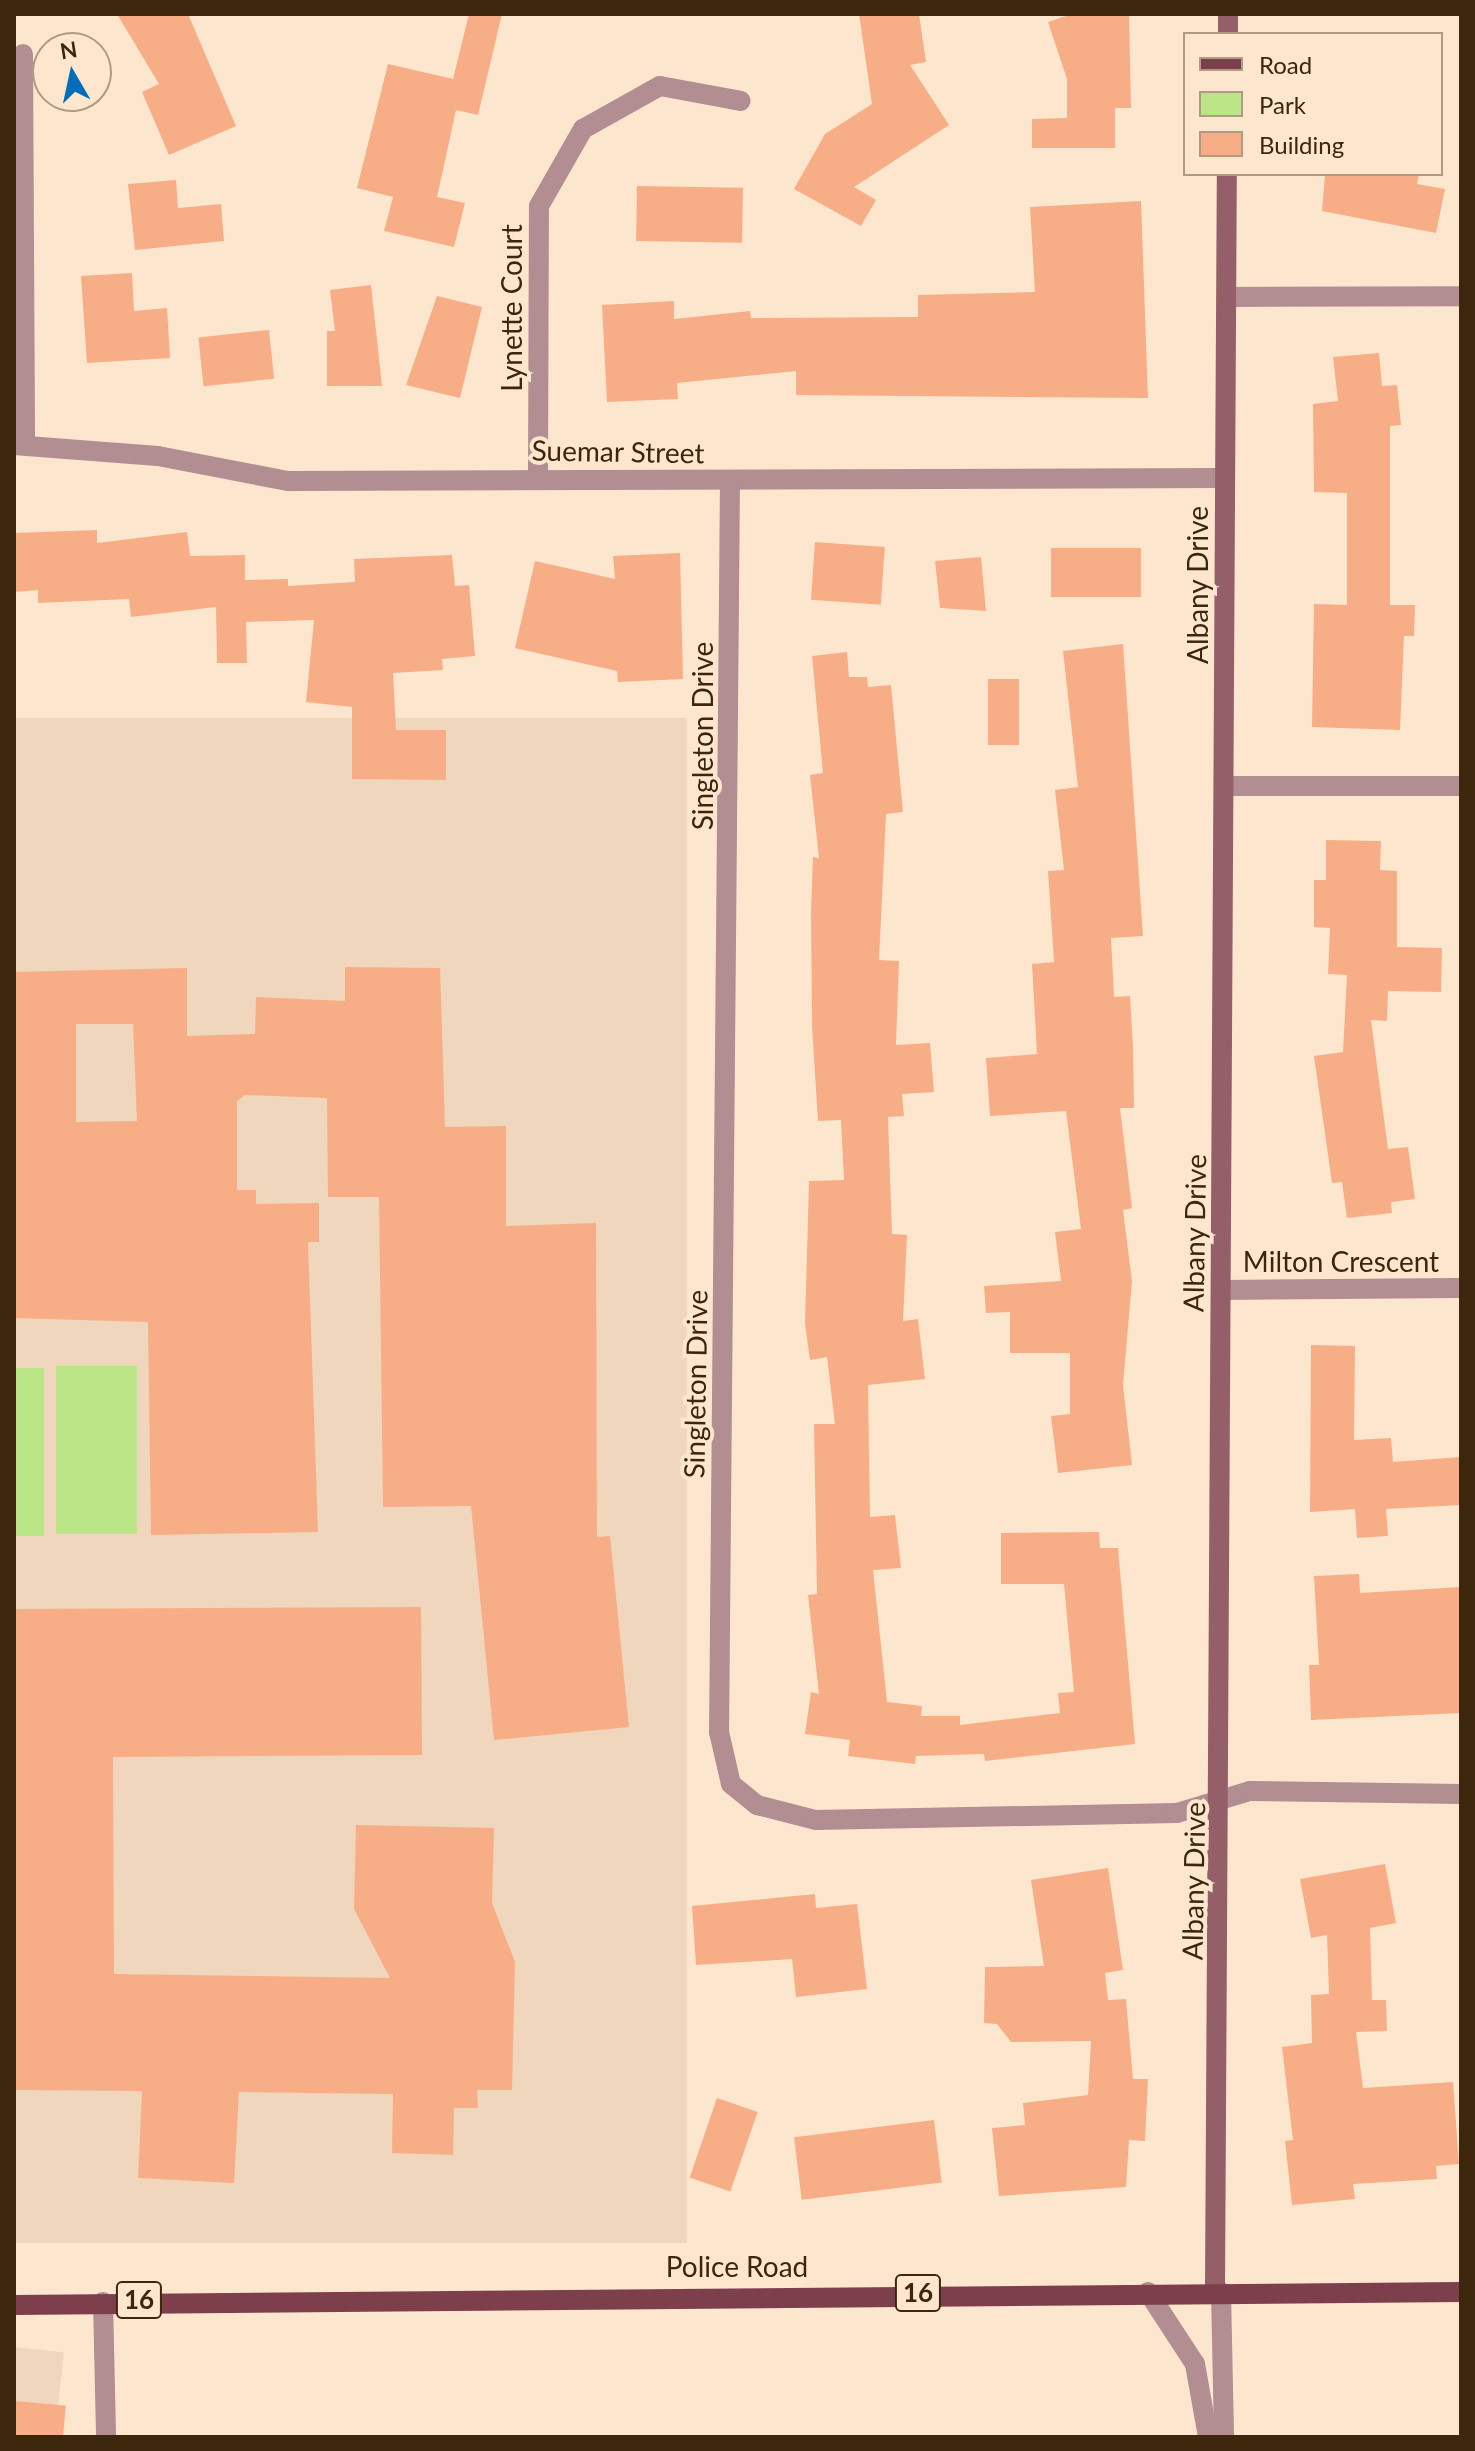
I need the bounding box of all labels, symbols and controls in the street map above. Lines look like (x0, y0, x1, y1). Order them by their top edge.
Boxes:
north arrow (32, 32, 112, 112)
legend (1183, 32, 1443, 176)
text: N (58, 35, 79, 64)
text: Road (1259, 50, 1312, 79)
text: Park (1259, 90, 1306, 119)
text: Building (1259, 130, 1344, 159)
street label: Lynette Court (494, 224, 528, 392)
street label: Suemar Street (531, 433, 705, 469)
street label: Albany Drive (1180, 506, 1214, 664)
street label: Singleton Drive (685, 642, 719, 830)
street label: Albany Drive (1176, 1153, 1212, 1313)
street label: Milton Crescent (1243, 1244, 1439, 1278)
street label: Singleton Drive (677, 1289, 713, 1479)
street label: Albany Drive (1175, 1801, 1211, 1961)
street label: Police Road (666, 2249, 808, 2283)
road number: 16 (894, 2271, 942, 2315)
road number: 16 (115, 2278, 163, 2322)

